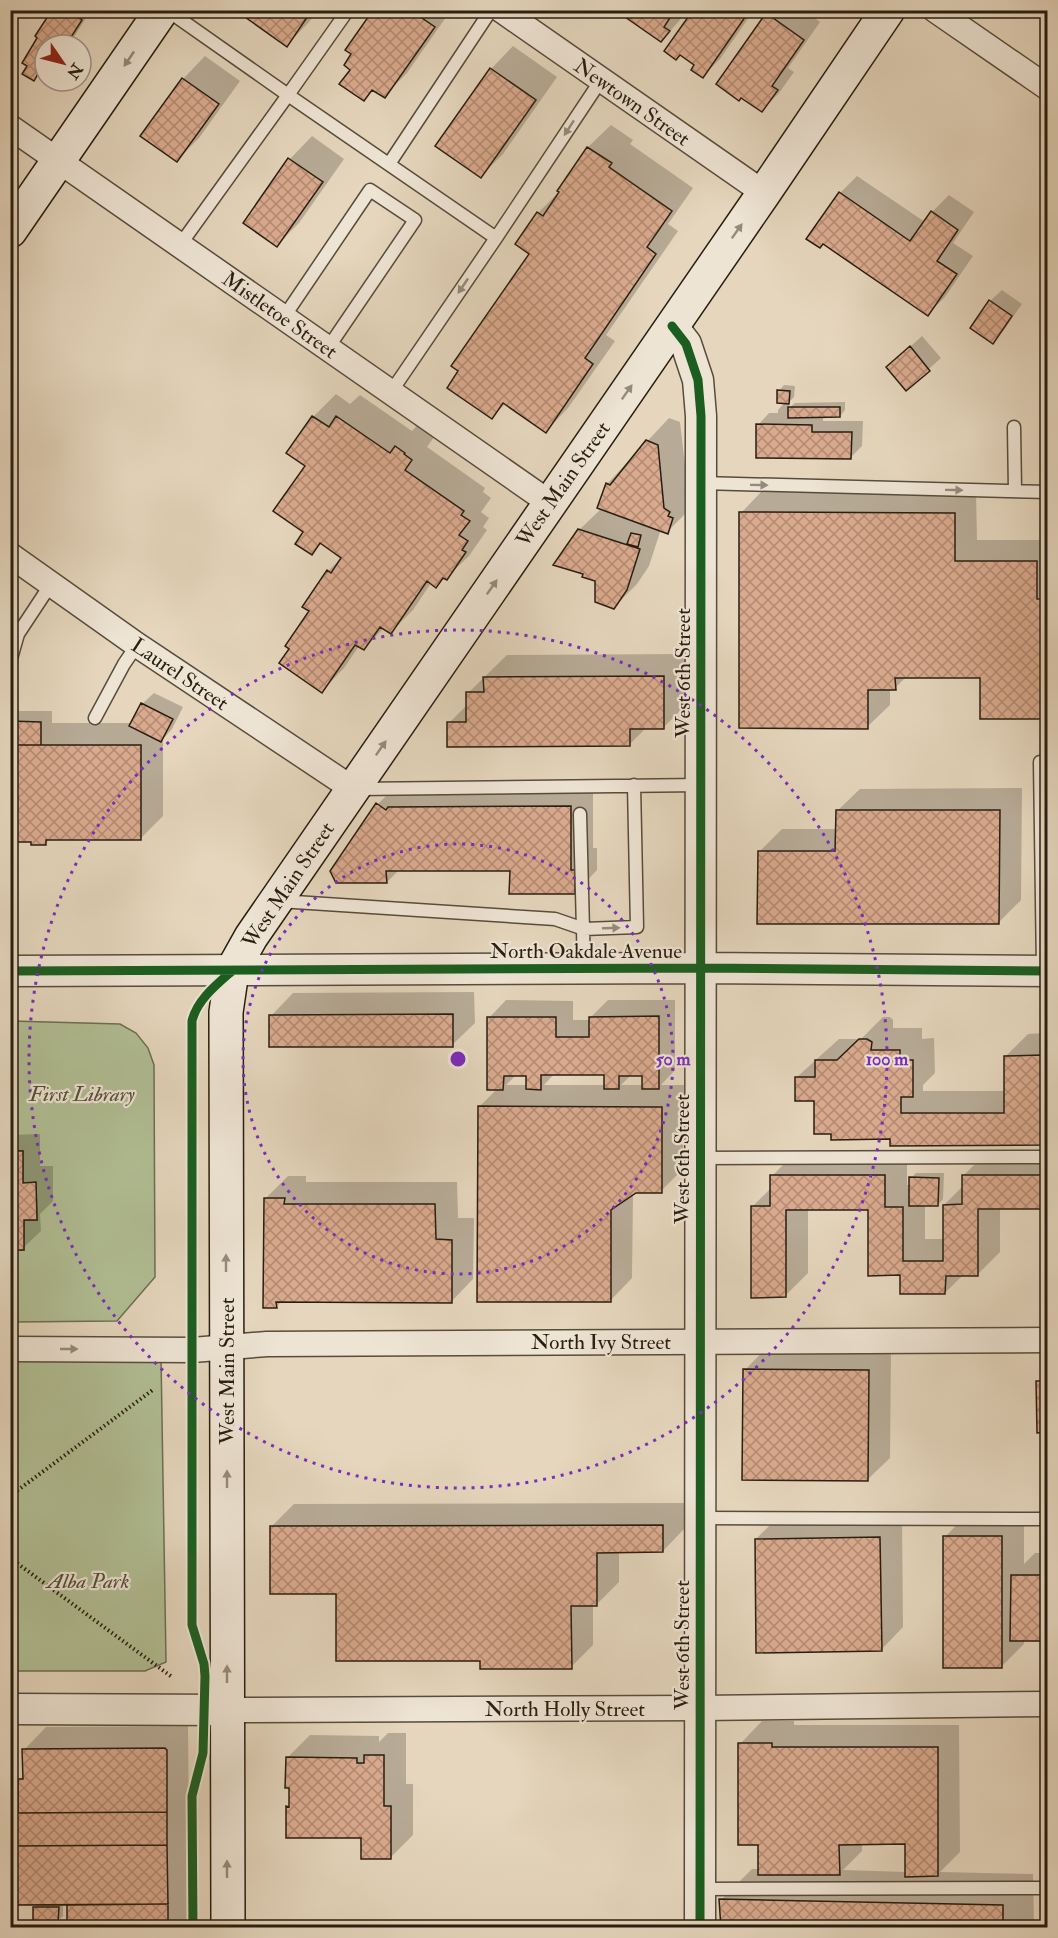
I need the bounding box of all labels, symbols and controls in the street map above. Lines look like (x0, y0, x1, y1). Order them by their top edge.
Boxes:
north arrow (33, 33, 93, 93)
one-way arrow (123, 50, 135, 66)
street label: Newtown Street (568, 52, 695, 152)
text: N (62, 59, 87, 83)
one-way arrow (563, 120, 574, 137)
one-way arrow (731, 224, 743, 240)
street label: Mistletoe Street (217, 266, 343, 365)
one-way arrow (457, 278, 469, 294)
one-way arrow (621, 384, 632, 400)
street label: West Main Street (510, 416, 617, 553)
one-way arrow (750, 480, 769, 490)
one-way arrow (945, 485, 964, 494)
one-way arrow (486, 579, 497, 595)
street label: West 6th Street (670, 608, 697, 739)
street label: Laurel Street (126, 632, 234, 717)
one-way arrow (375, 740, 387, 756)
street label: West Main Street (236, 817, 341, 955)
one-way arrow (601, 924, 620, 933)
street label: North Oakdale Avenue (490, 938, 682, 965)
text: 50 m (656, 1048, 691, 1071)
text: 100 m (866, 1048, 909, 1071)
centre of rings (448, 1049, 468, 1069)
park label: First Library (28, 1081, 136, 1108)
street label: West 6th Street (669, 1094, 696, 1225)
one-way arrow (221, 1254, 231, 1273)
street label: West Main Street (214, 1297, 241, 1445)
street label: North Ivy Street (531, 1329, 671, 1356)
one-way arrow (59, 1344, 78, 1354)
one-way arrow (222, 1470, 232, 1489)
park label: Alba Park (45, 1568, 129, 1595)
street label: West 6th Street (669, 1580, 696, 1711)
one-way arrow (222, 1665, 232, 1684)
street label: North Holly Street (485, 1696, 645, 1723)
one-way arrow (222, 1860, 232, 1879)

